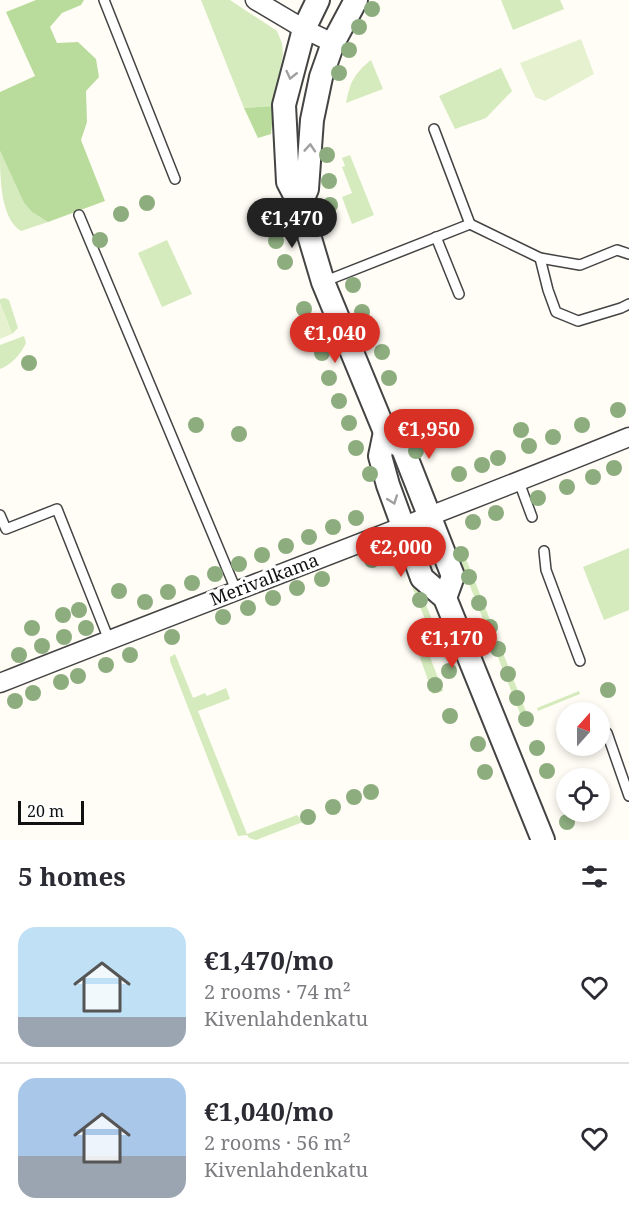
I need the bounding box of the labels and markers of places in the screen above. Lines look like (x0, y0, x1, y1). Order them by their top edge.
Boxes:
pin: €1,470 (243, 198, 341, 249)
pin: €1,040 (286, 313, 384, 364)
pin: €1,950 (380, 409, 478, 460)
pin: €2,000 (352, 527, 450, 578)
pin: €1,170 (403, 618, 501, 669)

